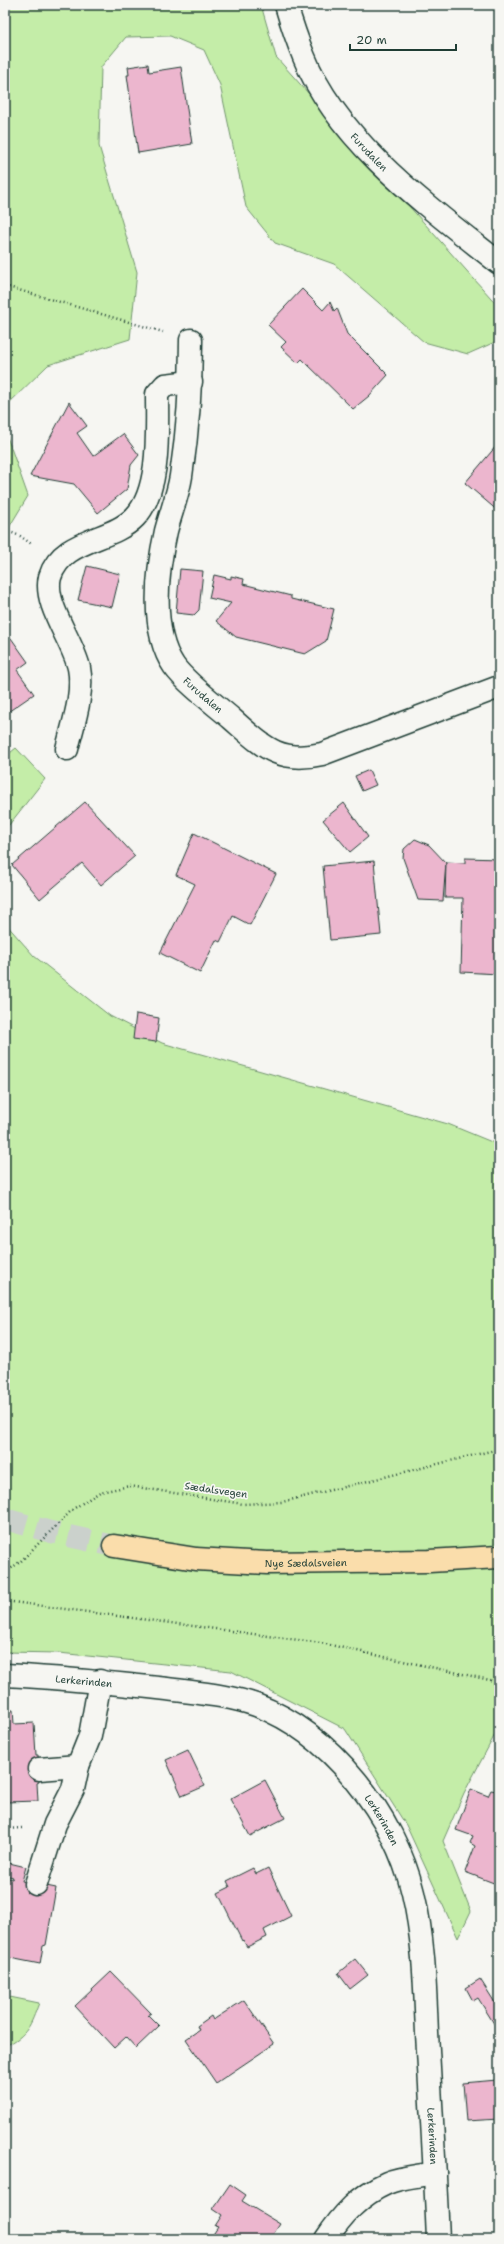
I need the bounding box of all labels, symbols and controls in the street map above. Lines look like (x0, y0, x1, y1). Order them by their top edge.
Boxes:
scale bar (350, 26, 456, 52)
text: 20 m (356, 32, 387, 48)
street label: Furudalen (348, 130, 391, 174)
street label: Furudalen (180, 674, 226, 715)
street label: Sædalsvegen (184, 1479, 248, 1501)
street label: Nye Sædalsveien (265, 1556, 347, 1570)
street label: Lerkerinden (55, 1672, 113, 1690)
street label: Lerkerinden (362, 1792, 402, 1847)
street label: Lerkerinden (425, 2107, 441, 2165)

